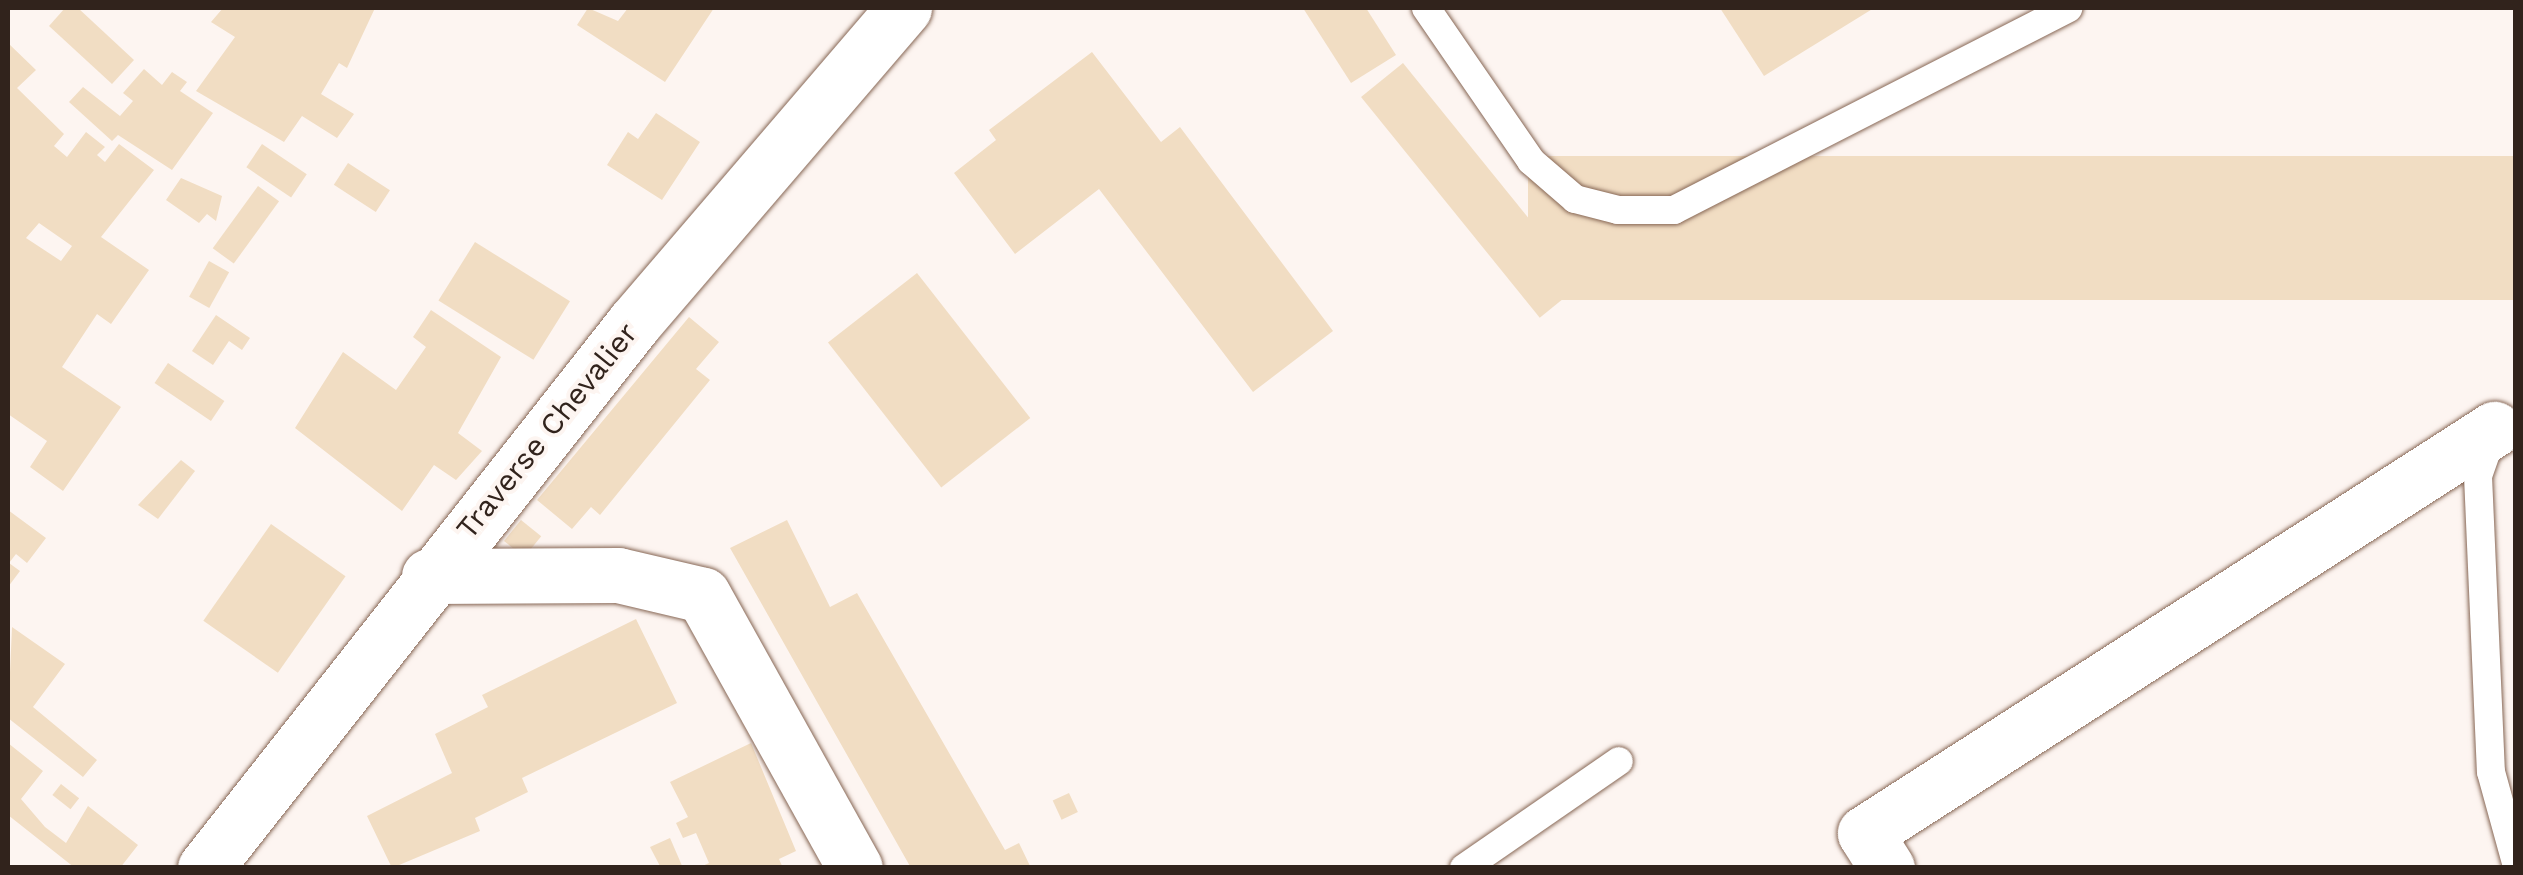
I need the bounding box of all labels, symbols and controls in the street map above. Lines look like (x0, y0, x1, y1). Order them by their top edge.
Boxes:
street label: Traverse Chevalier (449, 316, 645, 546)

